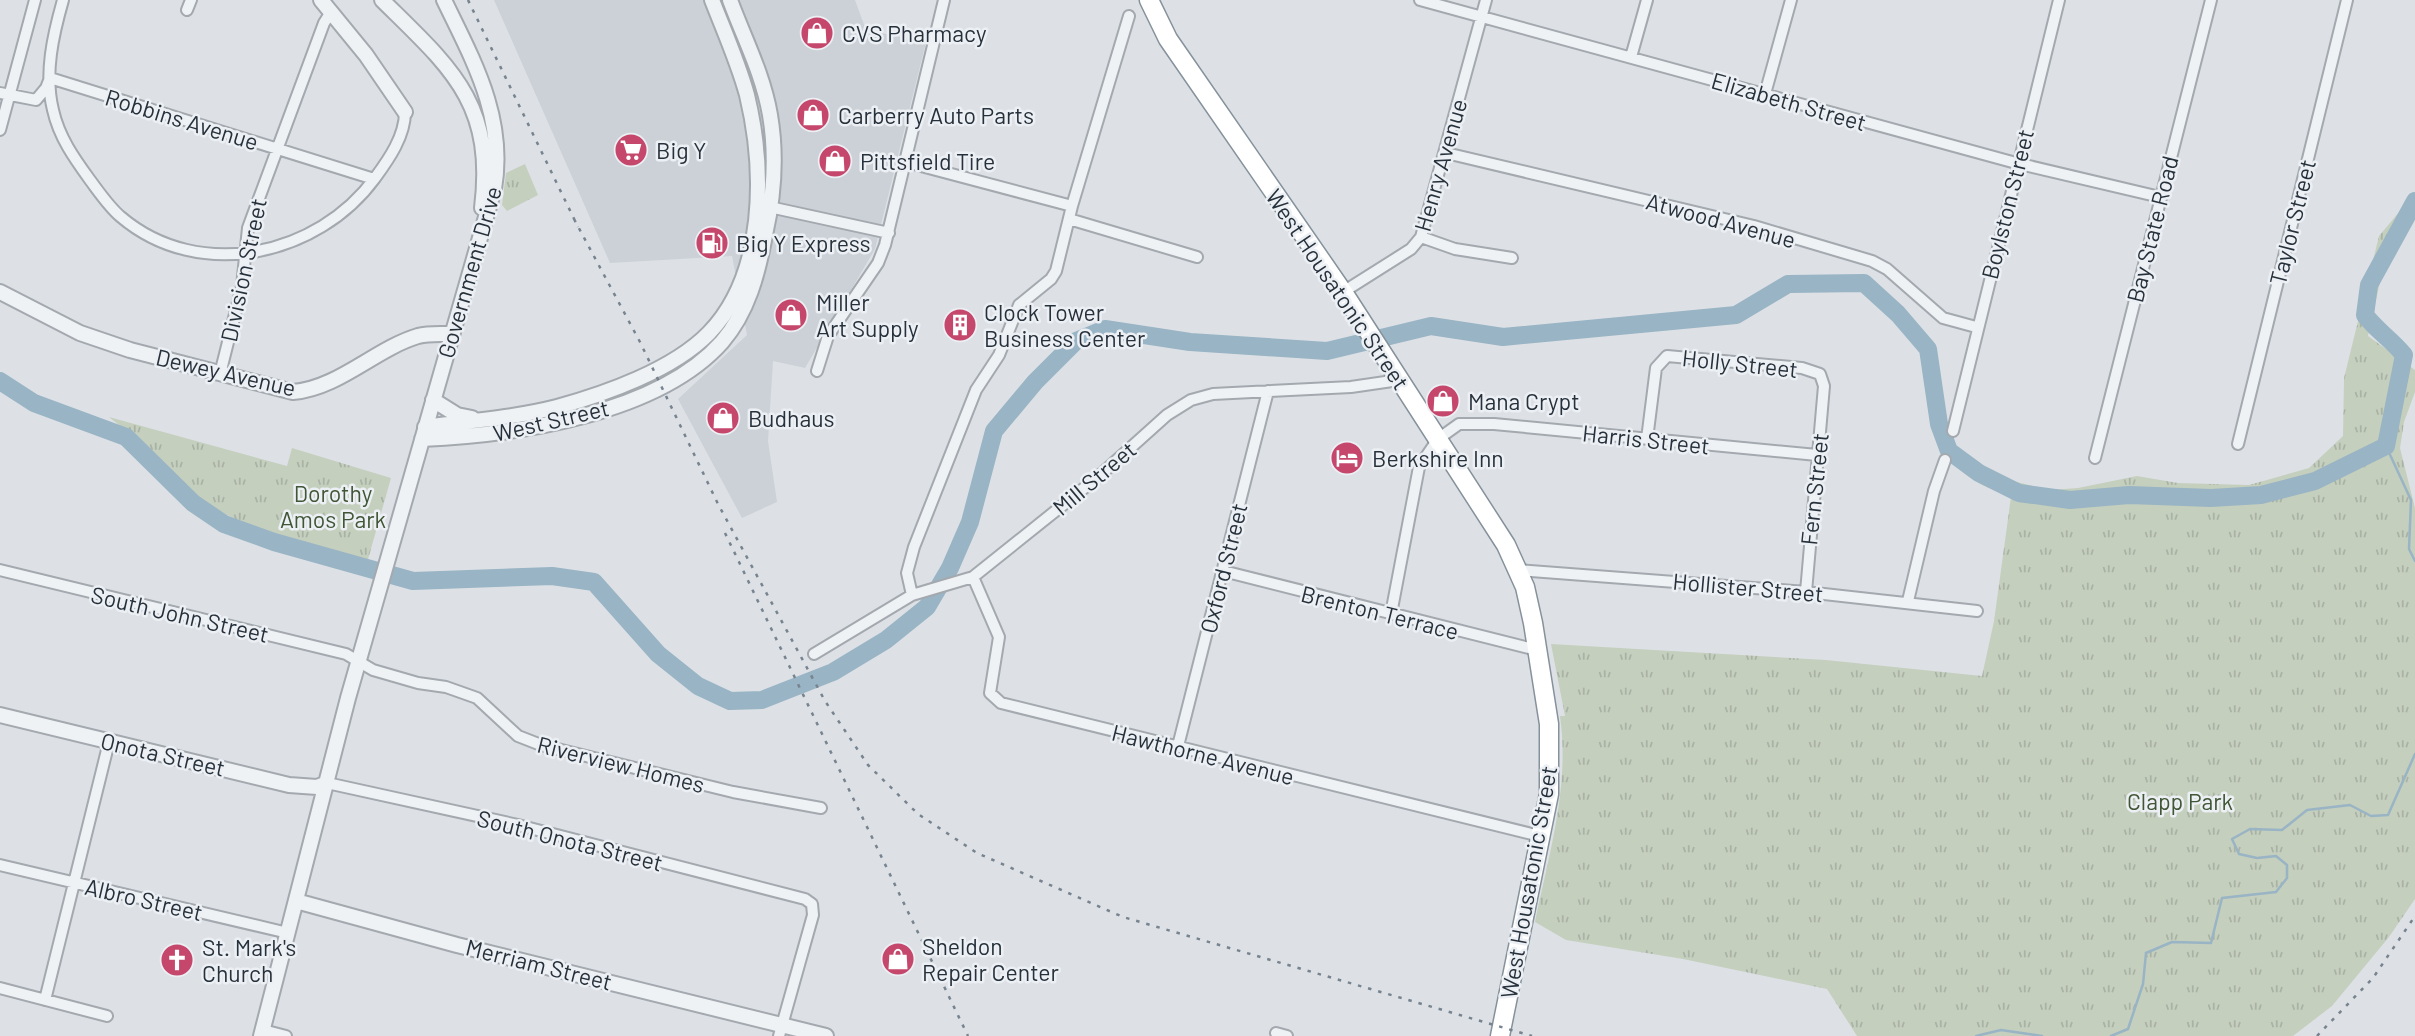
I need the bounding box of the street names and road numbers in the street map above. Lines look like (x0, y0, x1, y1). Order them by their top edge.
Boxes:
street label: Elizabeth Street (1708, 66, 1870, 136)
street label: Robbins Avenue (102, 82, 262, 156)
street label: Henry Avenue (1408, 95, 1472, 235)
street label: Boylston Street (1975, 126, 2039, 282)
street label: Bay State Road (2120, 153, 2184, 305)
street label: Taylor Street (2263, 156, 2321, 288)
street label: Government Drive (431, 183, 507, 361)
street label: West Housatonic Street (1260, 183, 1416, 395)
street label: Atwood Avenue (1643, 187, 1799, 253)
street label: Division Street (214, 196, 272, 344)
street label: Dewey Avenue (153, 342, 299, 402)
street label: Holly Street (1681, 343, 1799, 383)
street label: West Street (490, 393, 612, 447)
street label: Harris Street (1581, 418, 1711, 460)
street label: Fern Street (1794, 432, 1834, 546)
street label: Mill Street (1047, 435, 1141, 521)
street label: Oxford Street (1193, 500, 1253, 636)
street label: Hollister Street (1672, 566, 1824, 608)
street label: Brenton Terrace (1298, 579, 1462, 645)
street label: South John Street (88, 580, 272, 648)
street label: Hawthorne Avenue (1109, 718, 1297, 790)
street label: Onota Street (98, 726, 228, 782)
street label: Riverview Homes (535, 730, 707, 798)
street label: West Housatonic Street (1494, 763, 1562, 1001)
street label: South Onota Street (474, 803, 666, 877)
street label: Albro Street (82, 872, 206, 926)
street label: Merriam Street (463, 932, 615, 996)

